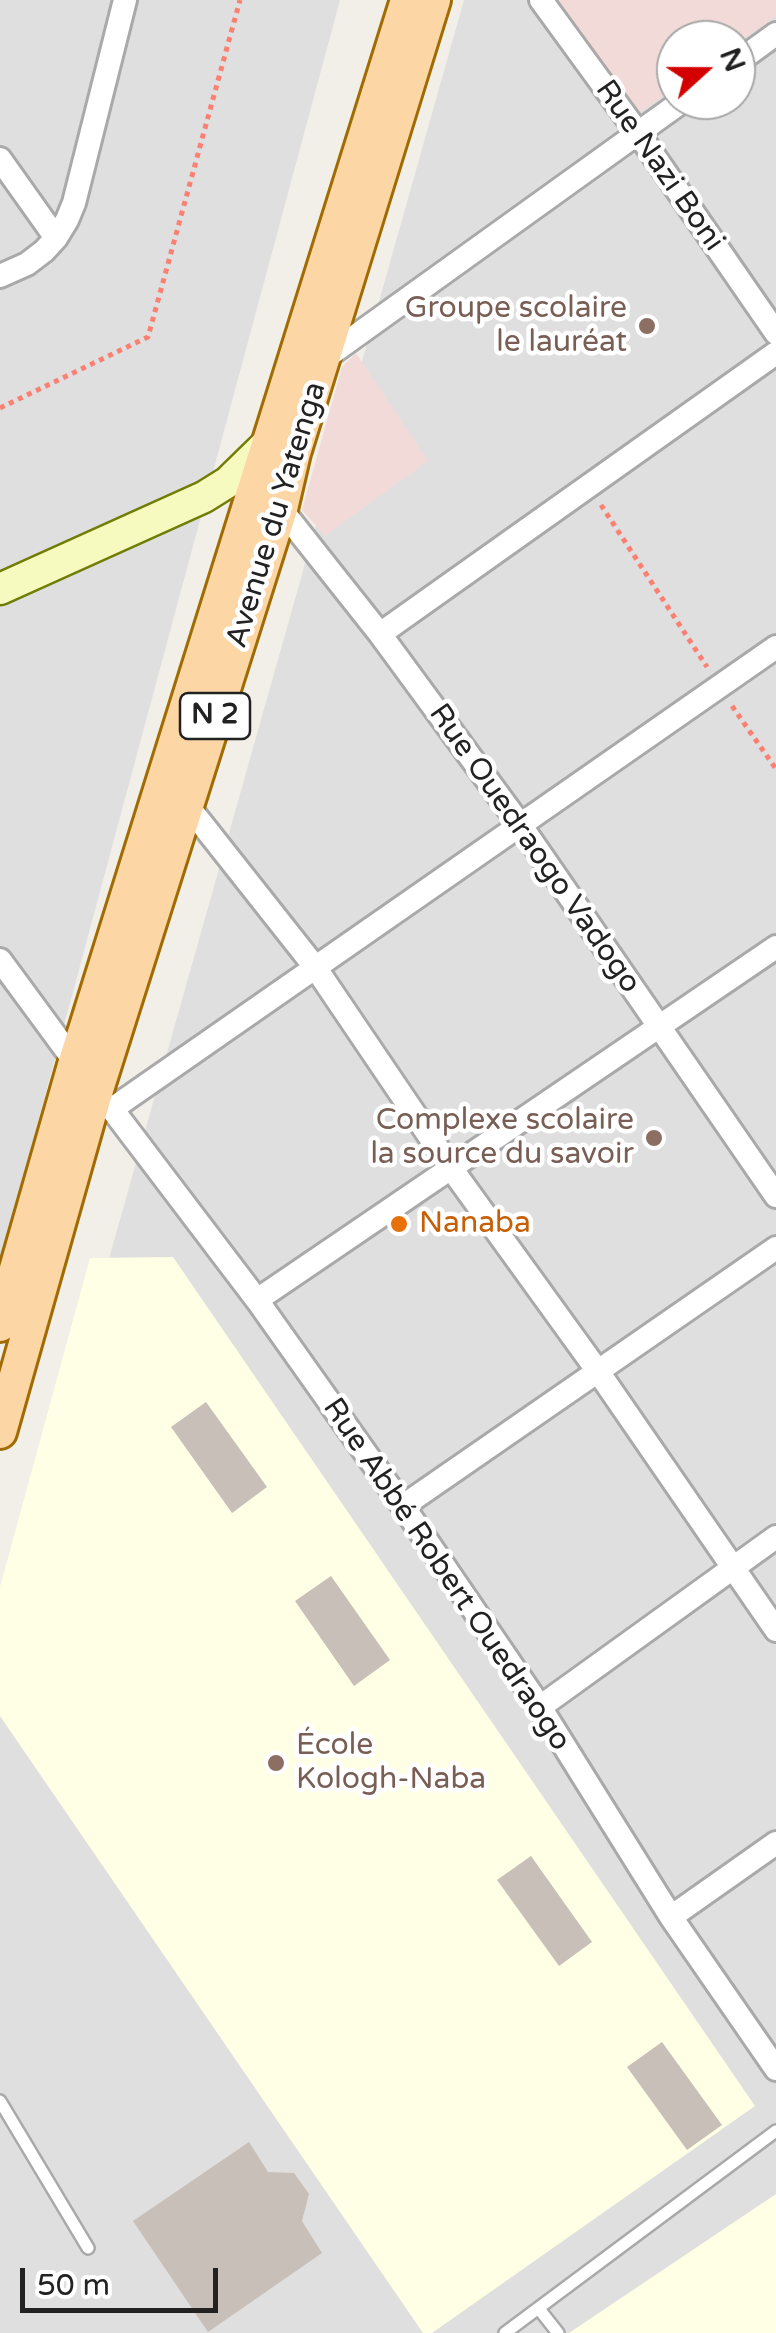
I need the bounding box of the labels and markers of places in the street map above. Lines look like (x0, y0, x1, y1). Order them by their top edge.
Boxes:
place label: Groupe scolaire le lauréat (405, 291, 627, 362)
marker: Groupe scolaire le lauréat (636, 315, 658, 337)
place label: Complexe scolaire la source du savoir (370, 1103, 634, 1174)
marker: Complexe scolaire la source du savoir (643, 1127, 665, 1149)
place label: Nanaba (419, 1206, 531, 1242)
marker: Nanaba (388, 1213, 410, 1235)
place label: École Kologh-Naba (296, 1728, 486, 1798)
marker: École Kologh-Naba (265, 1752, 287, 1774)

